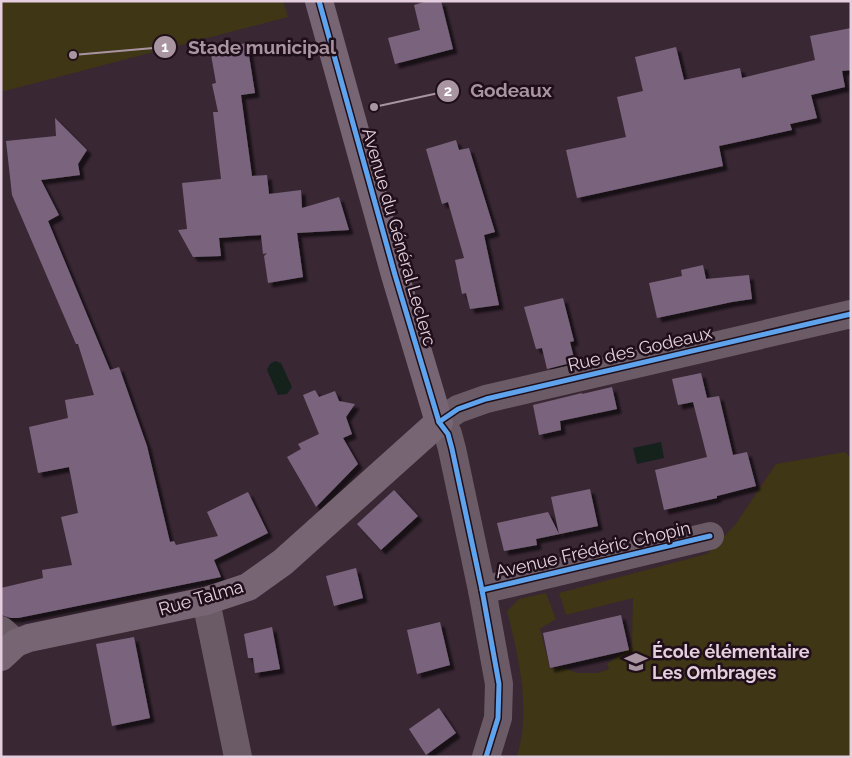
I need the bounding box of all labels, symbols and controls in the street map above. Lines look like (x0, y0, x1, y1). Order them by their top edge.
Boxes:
callout: Stade municipal (152, 30, 346, 64)
text: Stade municipal (188, 36, 337, 58)
text: 1 (161, 38, 169, 56)
callout: Godeaux (436, 74, 562, 108)
text: Godeaux (470, 79, 553, 101)
text: 2 (444, 82, 452, 100)
street label: Avenue du Général Leclerc (358, 125, 441, 348)
street label: Rue des Godeaux (566, 322, 714, 375)
street label: Avenue Frédéric Chopin (493, 517, 693, 582)
street label: Rue Talma (156, 575, 246, 620)
place label: École élémentaire Les Ombrages (652, 641, 810, 683)
school or university icon: École élémentaire Les Ombrages (623, 649, 649, 675)

